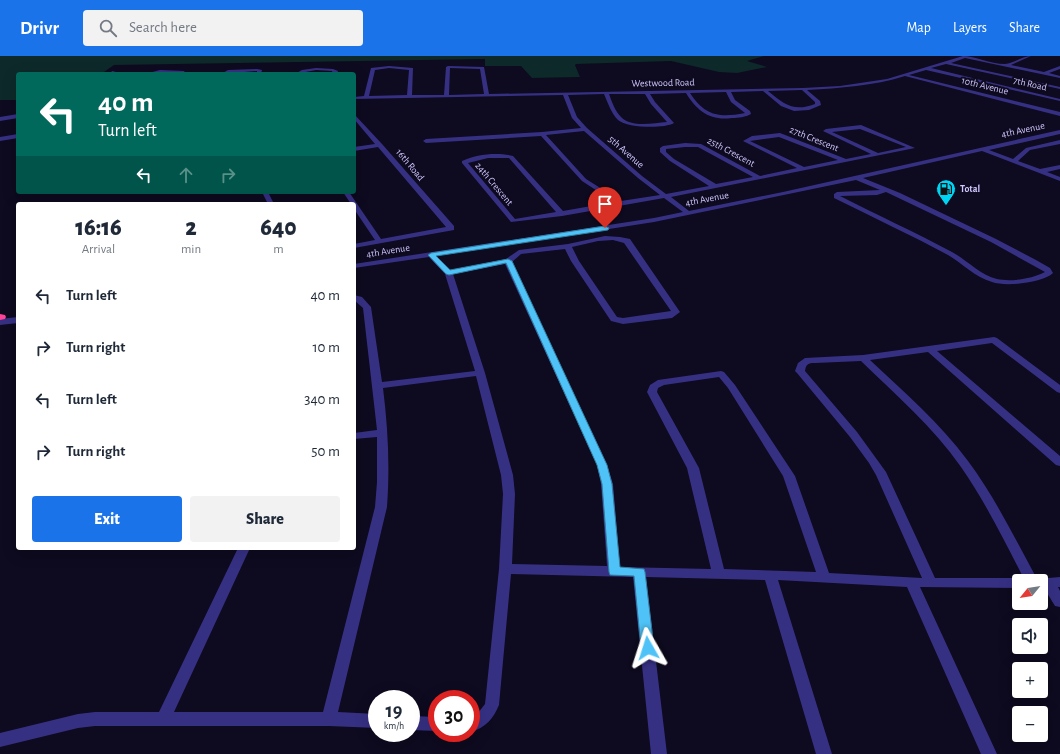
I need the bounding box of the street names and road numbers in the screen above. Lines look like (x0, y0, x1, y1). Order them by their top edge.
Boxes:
street label: 10th Avenue (961, 75, 1010, 97)
street label: 7th Road (1012, 75, 1048, 93)
street label: Westwood Road (631, 77, 695, 89)
street label: 4th Avenue (1000, 120, 1046, 139)
street label: 27th Crescent (788, 125, 841, 154)
street label: 5th Avenue (606, 134, 646, 170)
street label: 25th Crescent (706, 135, 757, 169)
street label: 16th Road (394, 147, 426, 183)
street label: 24th Crescent (473, 161, 515, 208)
street label: 4th Avenue (684, 190, 730, 208)
street label: 4th Avenue (365, 243, 411, 259)

